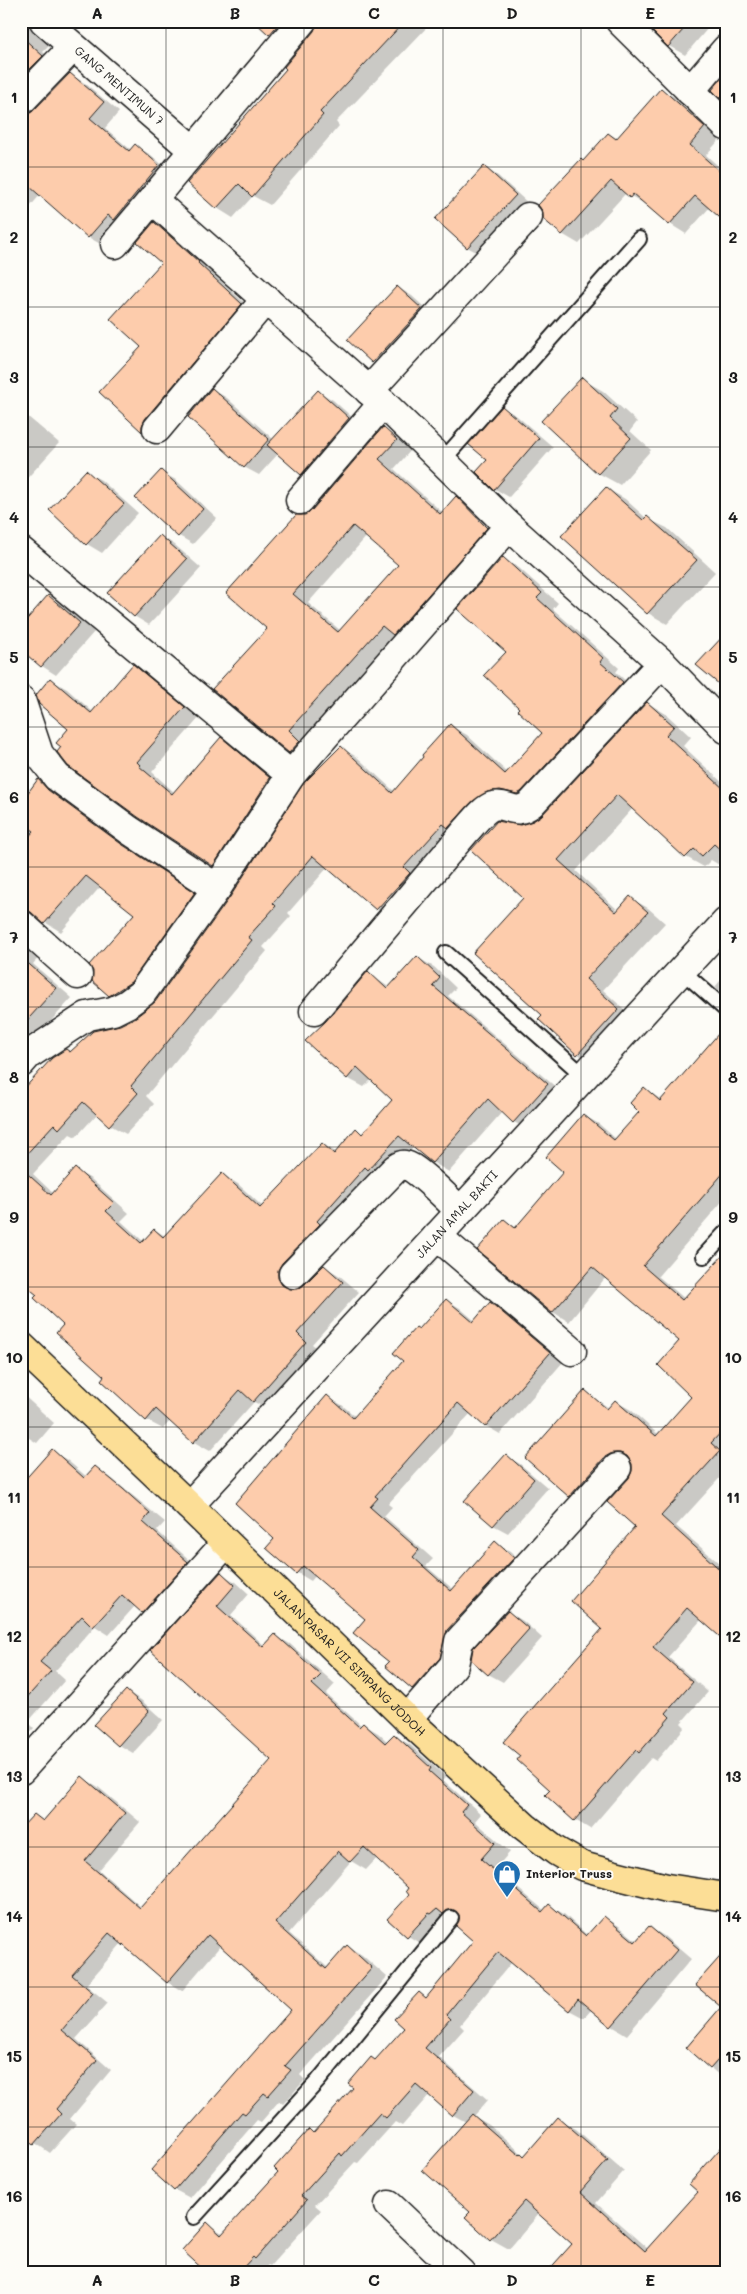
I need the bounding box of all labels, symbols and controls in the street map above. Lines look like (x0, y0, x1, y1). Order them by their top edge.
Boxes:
text: A (91, 2, 103, 23)
text: B (230, 2, 240, 23)
text: C (368, 2, 380, 23)
text: D (506, 2, 518, 23)
text: E (645, 2, 655, 23)
street label: GANG MENTIMUN 7 (72, 42, 168, 128)
text: 1 (10, 86, 18, 107)
text: 1 (729, 86, 737, 107)
text: 2 (10, 226, 19, 247)
text: 2 (729, 226, 738, 247)
text: 3 (9, 366, 19, 387)
text: 3 (728, 366, 738, 387)
text: 4 (9, 506, 19, 527)
text: 4 (728, 506, 738, 527)
text: 5 (9, 646, 19, 667)
text: 5 (728, 646, 738, 667)
text: 6 (9, 786, 19, 807)
text: 6 (728, 786, 738, 807)
text: 7 (10, 926, 19, 947)
text: 7 (729, 926, 738, 947)
text: 8 (9, 1066, 19, 1087)
text: 8 (728, 1066, 738, 1087)
street label: JALAN AMAL BAKTI (412, 1167, 501, 1261)
text: 9 (9, 1206, 19, 1227)
text: 9 (728, 1206, 738, 1227)
text: 10 (5, 1346, 23, 1367)
text: 10 (724, 1346, 742, 1367)
text: 11 (7, 1486, 21, 1507)
text: 11 (726, 1486, 740, 1507)
street label: JALAN PASAR VII SIMPANG JODOH (271, 1584, 429, 1739)
text: 12 (6, 1625, 22, 1646)
text: 12 (725, 1625, 741, 1646)
text: 13 (6, 1765, 23, 1786)
text: 13 (725, 1765, 742, 1786)
shop icon: Interior Truss (492, 1859, 522, 1898)
place label: Interior Truss (526, 1865, 612, 1881)
text: 14 (5, 1905, 23, 1926)
text: 14 (724, 1905, 742, 1926)
text: 15 (6, 2045, 22, 2066)
text: 15 (725, 2045, 741, 2066)
text: 16 (6, 2185, 23, 2206)
text: 16 (725, 2185, 742, 2206)
text: A (91, 2269, 103, 2290)
text: B (230, 2269, 240, 2290)
text: C (368, 2269, 380, 2290)
text: D (506, 2269, 518, 2290)
text: E (645, 2269, 655, 2290)

